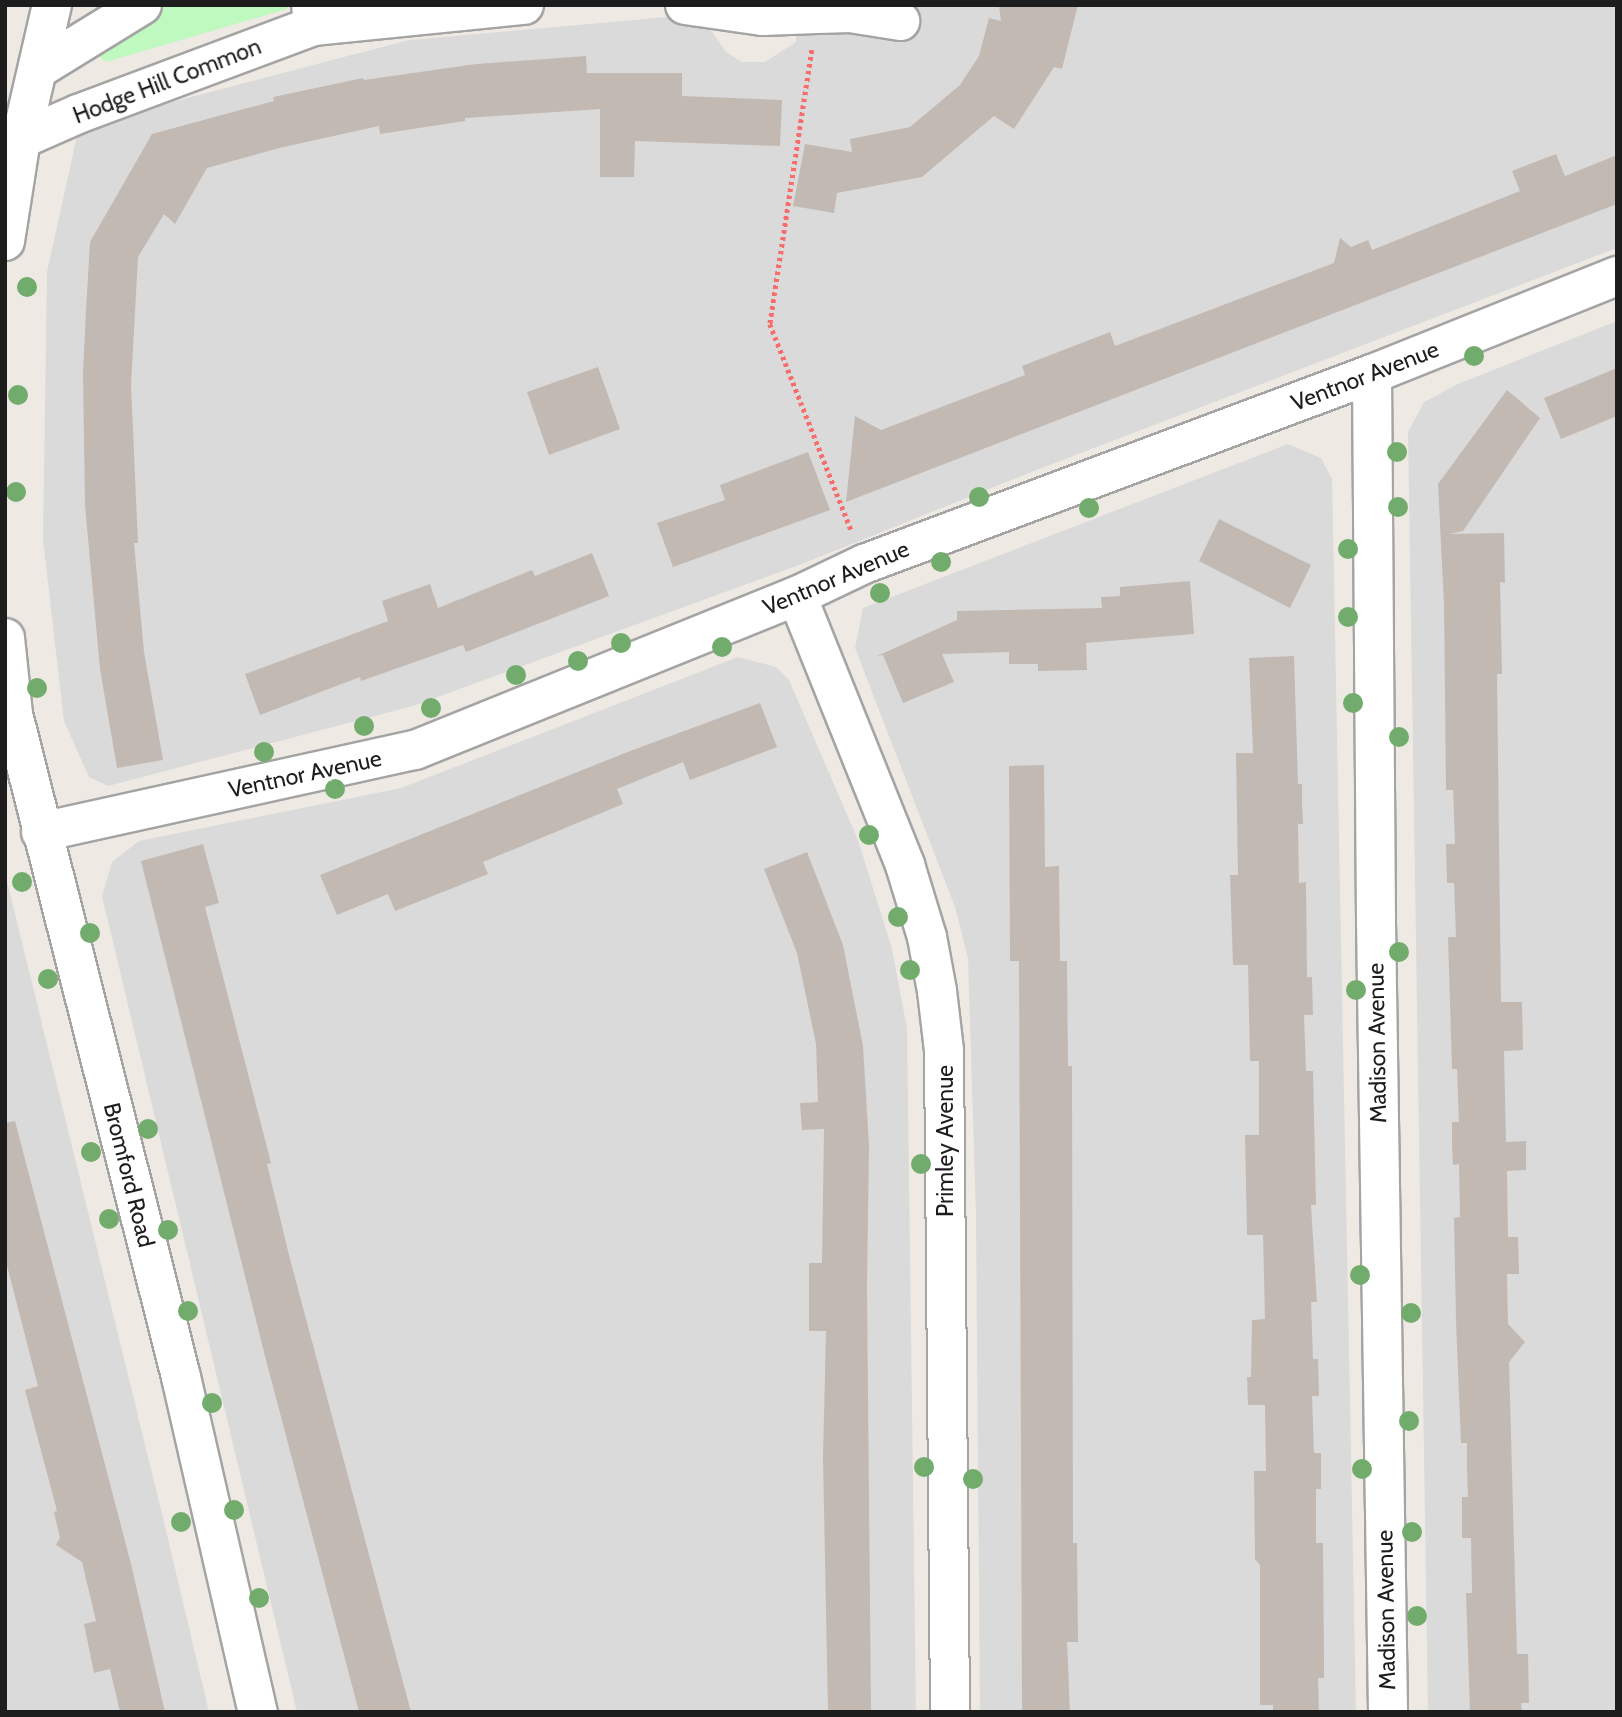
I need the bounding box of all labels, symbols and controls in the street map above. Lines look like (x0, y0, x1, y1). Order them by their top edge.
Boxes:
street label: Hodge Hill Common (69, 32, 265, 130)
street label: Ventnor Avenue (1287, 335, 1443, 417)
street label: Ventnor Avenue (759, 535, 913, 621)
street label: Ventnor Avenue (226, 744, 384, 804)
street label: Madison Avenue (1362, 963, 1392, 1123)
street label: Primley Avenue (931, 1065, 959, 1217)
street label: Bromford Road (98, 1100, 160, 1250)
street label: Madison Avenue (1371, 1530, 1401, 1690)

